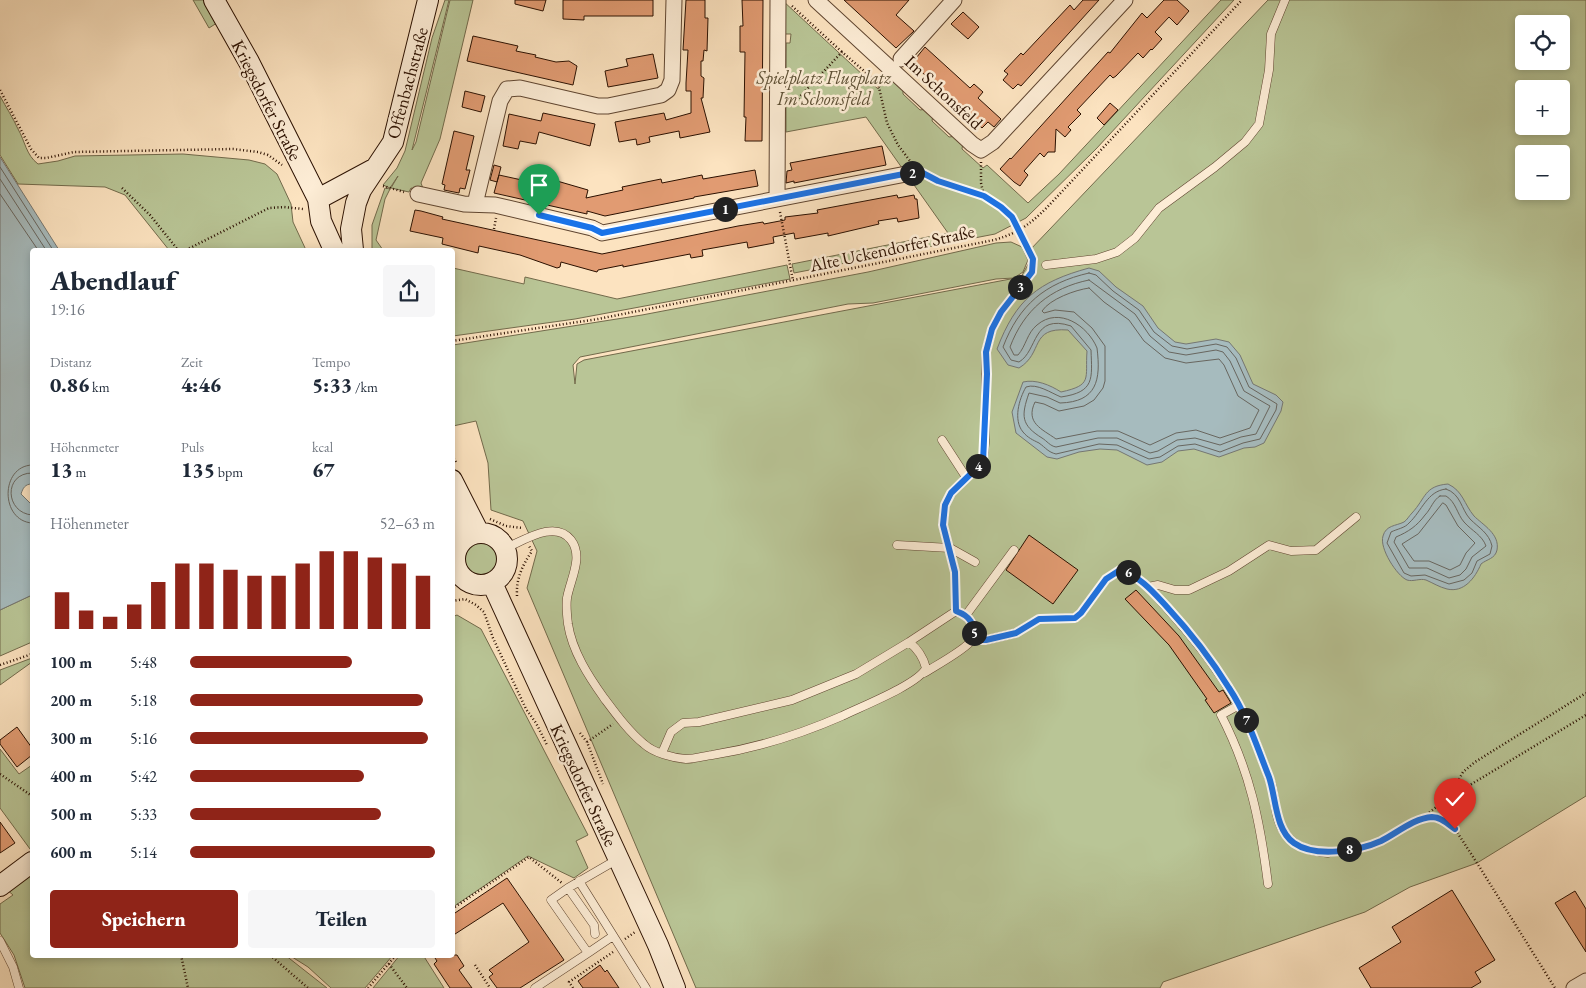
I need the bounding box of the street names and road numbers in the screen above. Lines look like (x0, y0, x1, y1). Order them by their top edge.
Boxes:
street label: Offenbachstraße (381, 25, 433, 141)
street label: Kriegsdorfer Straße (227, 36, 307, 164)
street label: Im Schonsfeld (900, 50, 989, 135)
street label: Alte Uckendorfer Straße (807, 219, 976, 277)
street label: Kriegsdorfer Straße (546, 720, 622, 850)

